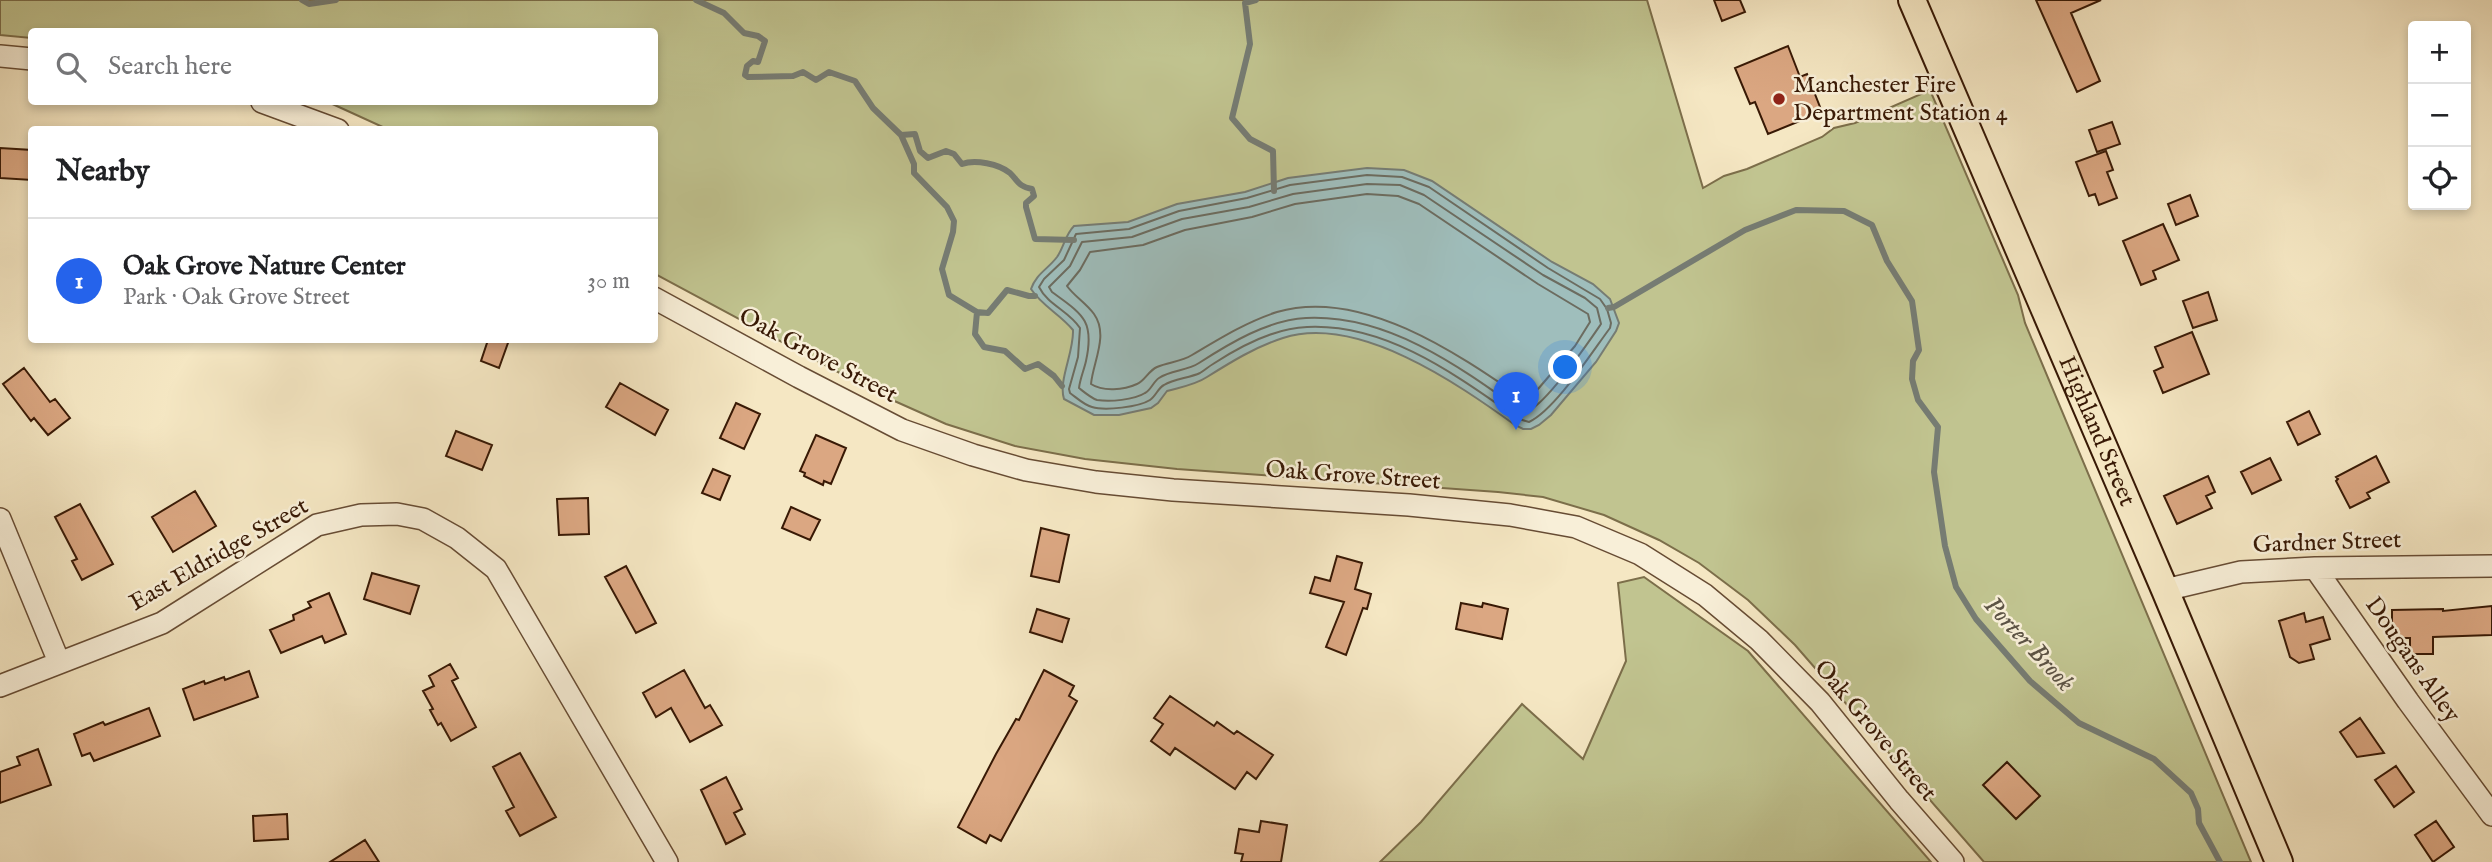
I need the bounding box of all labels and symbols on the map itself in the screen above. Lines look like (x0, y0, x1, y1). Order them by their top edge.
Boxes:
place label: Manchester Fire Department Station 4 (1793, 70, 2008, 129)
marker: Manchester Fire Department Station 4 (1771, 91, 1787, 107)
street label: Oak Grove Street (733, 301, 903, 411)
your location (1548, 350, 1582, 384)
street label: Highland Street (2051, 351, 2143, 511)
pin: 1 (1493, 372, 1539, 430)
street label: Oak Grove Street (1264, 454, 1442, 498)
street label: East Eldridge Street (124, 491, 314, 619)
street label: Gardner Street (2252, 525, 2402, 561)
water label: Porter Brook (1976, 589, 2082, 699)
street label: Dougans Alley (2357, 591, 2467, 729)
street label: Oak Grove Street (1807, 654, 1943, 808)

